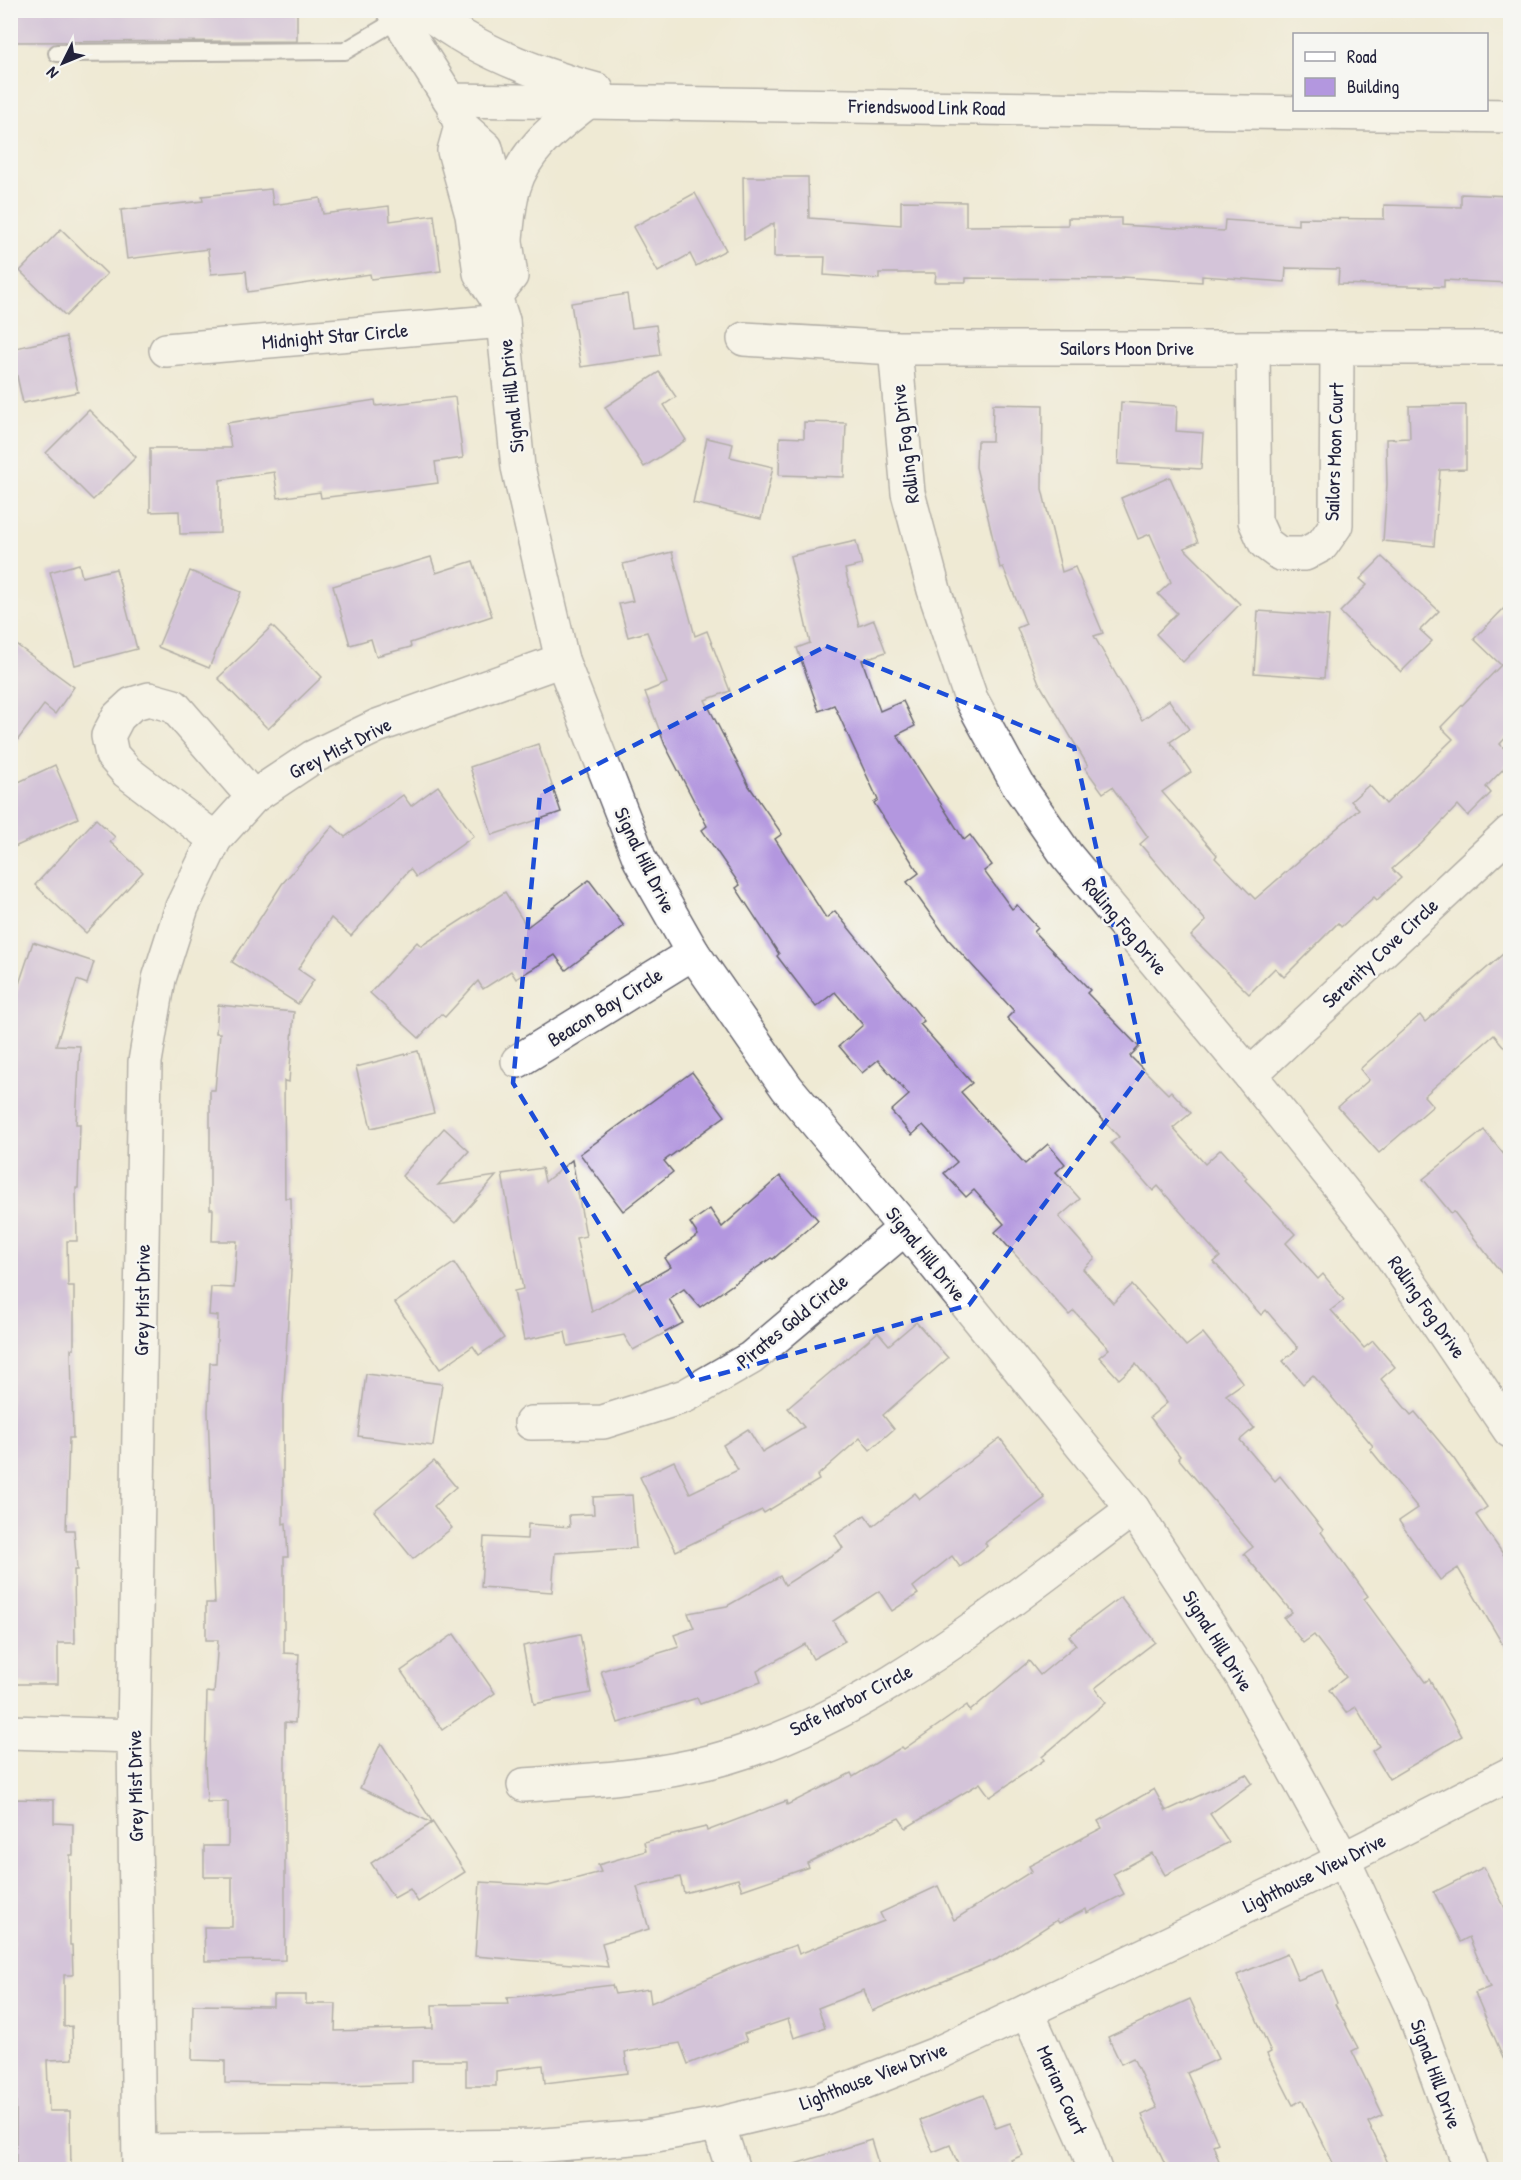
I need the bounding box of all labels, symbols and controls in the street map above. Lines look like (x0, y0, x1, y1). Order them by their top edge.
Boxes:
north arrow (33, 33, 93, 93)
legend (1293, 33, 1488, 111)
text: Road (1347, 44, 1377, 69)
text: N (41, 62, 63, 84)
text: Building (1347, 74, 1399, 99)
street label: Friendswood Link Road (847, 92, 1006, 121)
street label: Midnight Star Circle (261, 316, 409, 355)
street label: Sailors Moon Drive (1060, 334, 1194, 361)
street label: Signal Hill Drive (491, 338, 530, 454)
street label: Sailors Moon Court (1318, 381, 1349, 521)
street label: Rolling Fog Drive (884, 383, 925, 505)
street label: Grey Mist Drive (284, 710, 396, 785)
street label: Signal Hill Drive (608, 803, 683, 917)
street label: Rolling Fog Drive (1077, 871, 1174, 980)
street label: Serenity Cove Circle (1316, 892, 1444, 1014)
street label: Beacon Bay Circle (542, 960, 667, 1053)
street label: Signal Hill Drive (880, 1201, 973, 1307)
street label: Grey Mist Drive (127, 1244, 156, 1356)
street label: Rolling Fog Drive (1382, 1250, 1473, 1363)
street label: Pirates Gold Circle (730, 1267, 853, 1374)
street label: Signal Hill Drive (1177, 1585, 1260, 1696)
street label: Safe Harbor Circle (785, 1657, 917, 1742)
street label: Grey Mist Drive (120, 1730, 149, 1842)
street label: Lighthouse View Drive (1238, 1826, 1390, 1919)
street label: Signal Hill Drive (1404, 2016, 1469, 2132)
street label: Lighthouse View Drive (795, 2035, 951, 2116)
street label: Marian Court (1031, 2041, 1095, 2140)

